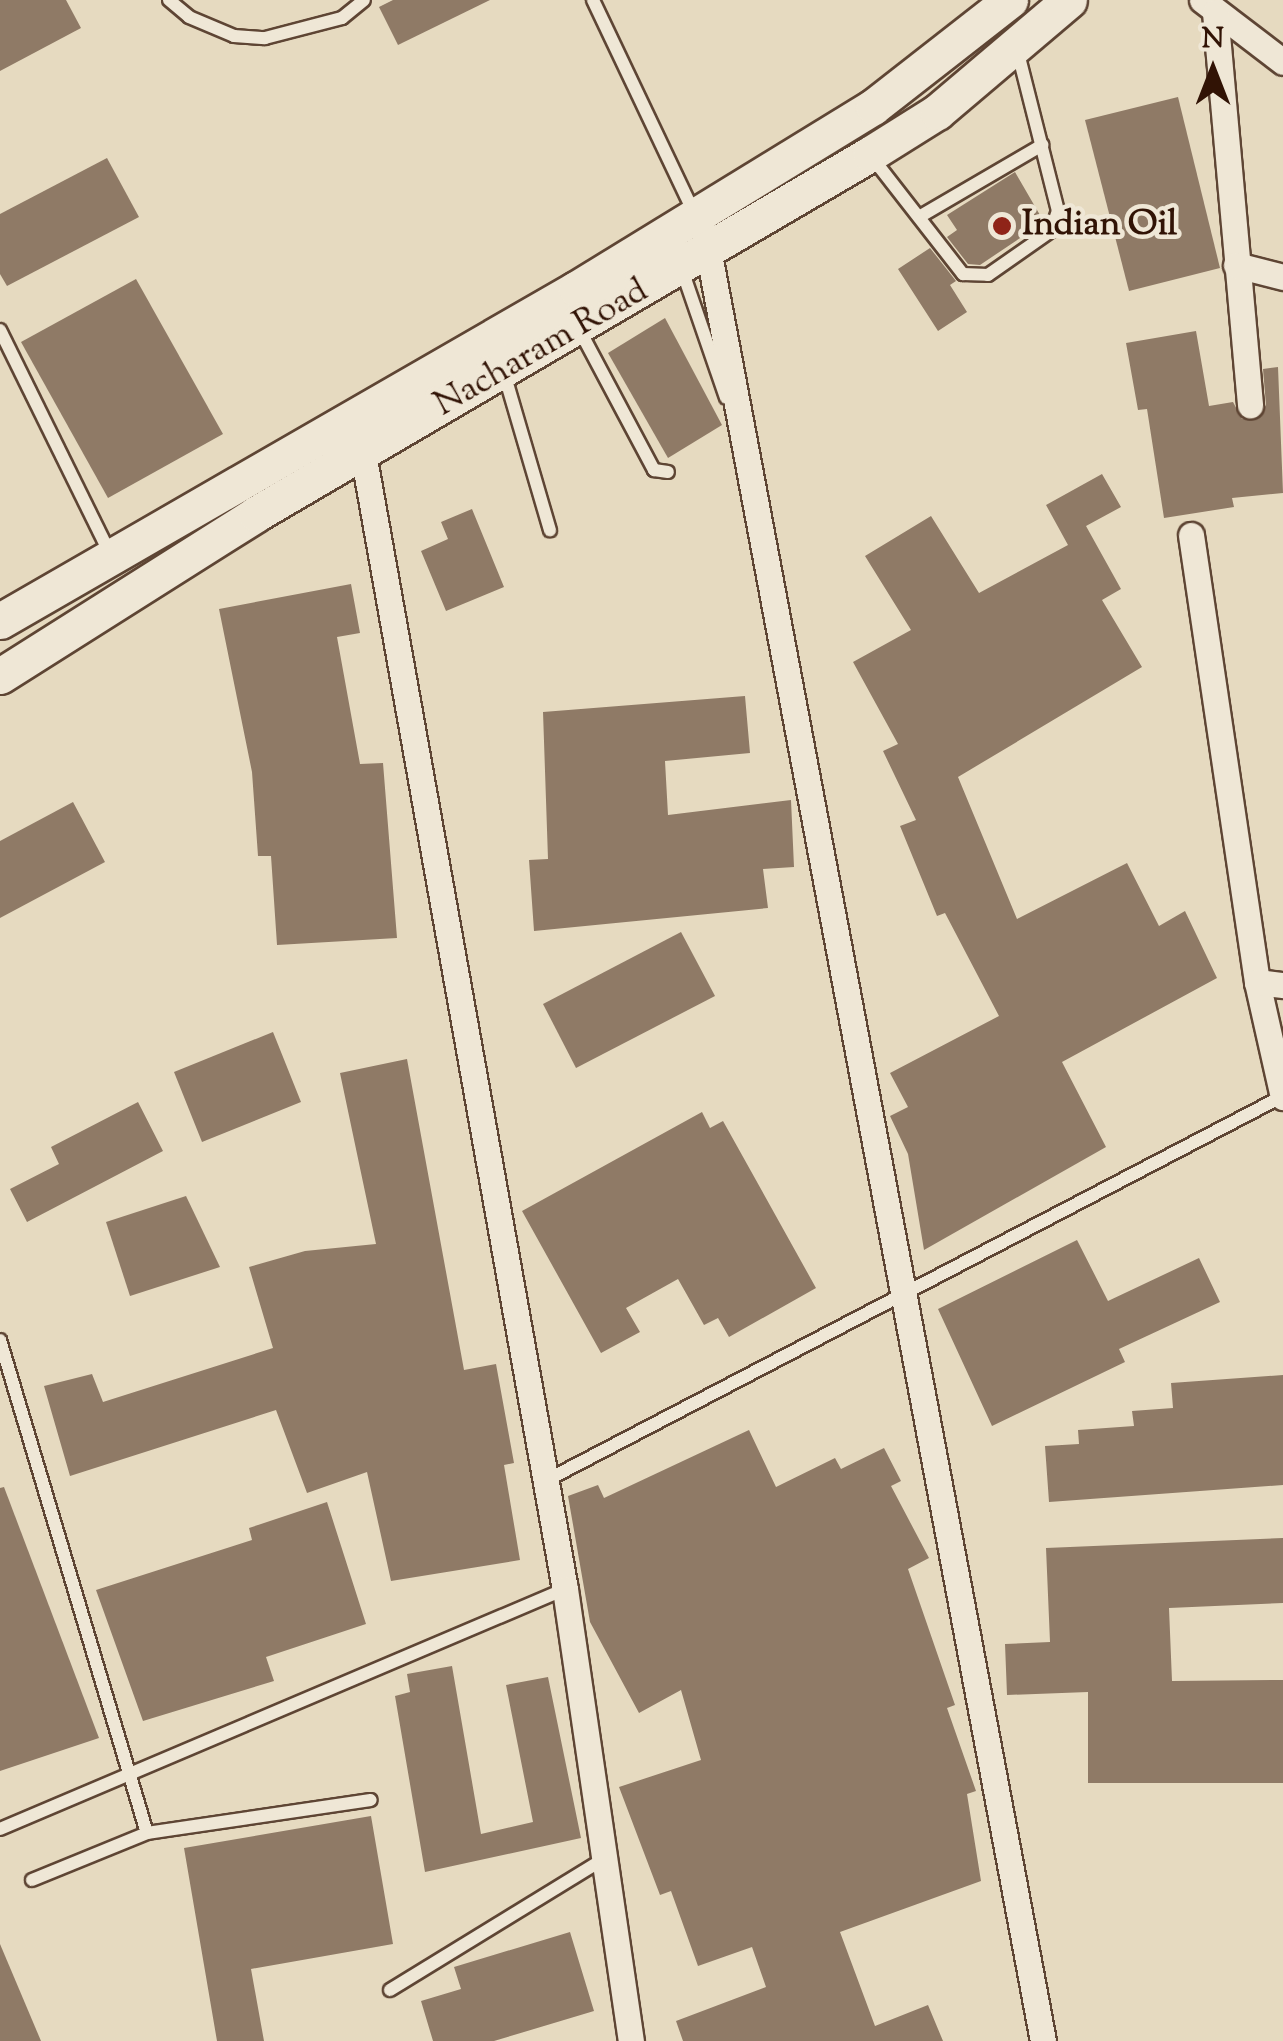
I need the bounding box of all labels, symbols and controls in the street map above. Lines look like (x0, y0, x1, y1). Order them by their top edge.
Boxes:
north arrow (1163, 20, 1263, 120)
text: N (1202, 20, 1224, 60)
place label: Indian Oil (1022, 205, 1177, 247)
marker: Indian Oil (991, 215, 1013, 237)
street label: Nacharam Road (428, 271, 656, 427)

